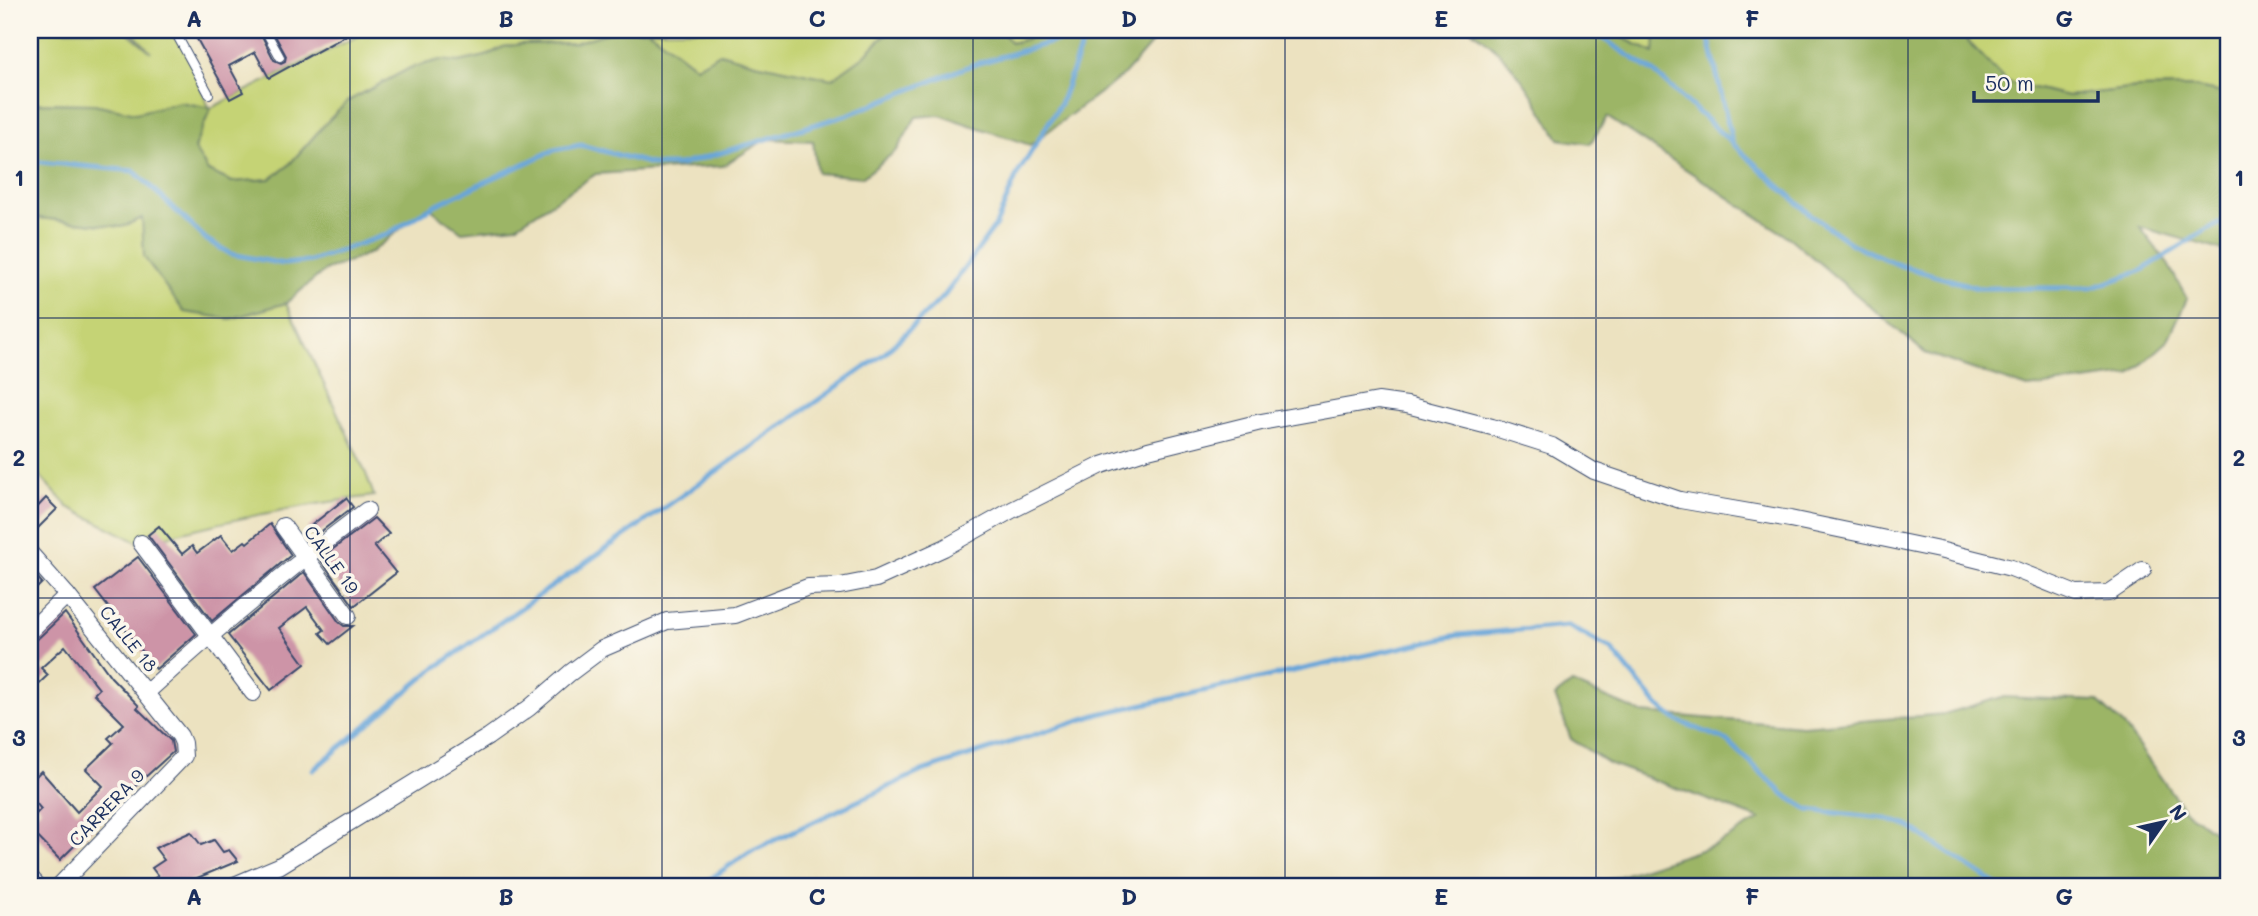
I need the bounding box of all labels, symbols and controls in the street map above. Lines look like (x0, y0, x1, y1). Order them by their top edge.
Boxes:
text: A (186, 3, 202, 33)
text: B (498, 3, 514, 33)
text: C (808, 3, 826, 33)
text: D (1121, 3, 1137, 33)
text: E (1434, 3, 1448, 33)
text: F (1745, 3, 1759, 33)
text: G (2055, 3, 2073, 33)
scale bar (1974, 60, 2099, 104)
text: 50 m (1985, 69, 2034, 96)
text: 1 (14, 162, 24, 192)
text: 1 (2234, 162, 2244, 192)
text: 2 (13, 442, 25, 472)
text: 2 (2233, 442, 2245, 472)
street label: CALLE 19 (299, 520, 365, 599)
street label: CALLE 18 (95, 600, 163, 677)
text: 3 (12, 722, 26, 752)
text: 3 (2232, 722, 2246, 752)
street label: CARRERA 9 (63, 763, 150, 851)
north arrow (2128, 786, 2198, 856)
text: N (2164, 799, 2193, 825)
text: A (186, 881, 202, 911)
text: B (498, 881, 514, 911)
text: C (808, 881, 826, 911)
text: D (1121, 881, 1137, 911)
text: E (1434, 881, 1448, 911)
text: F (1745, 881, 1759, 911)
text: G (2055, 881, 2073, 911)

